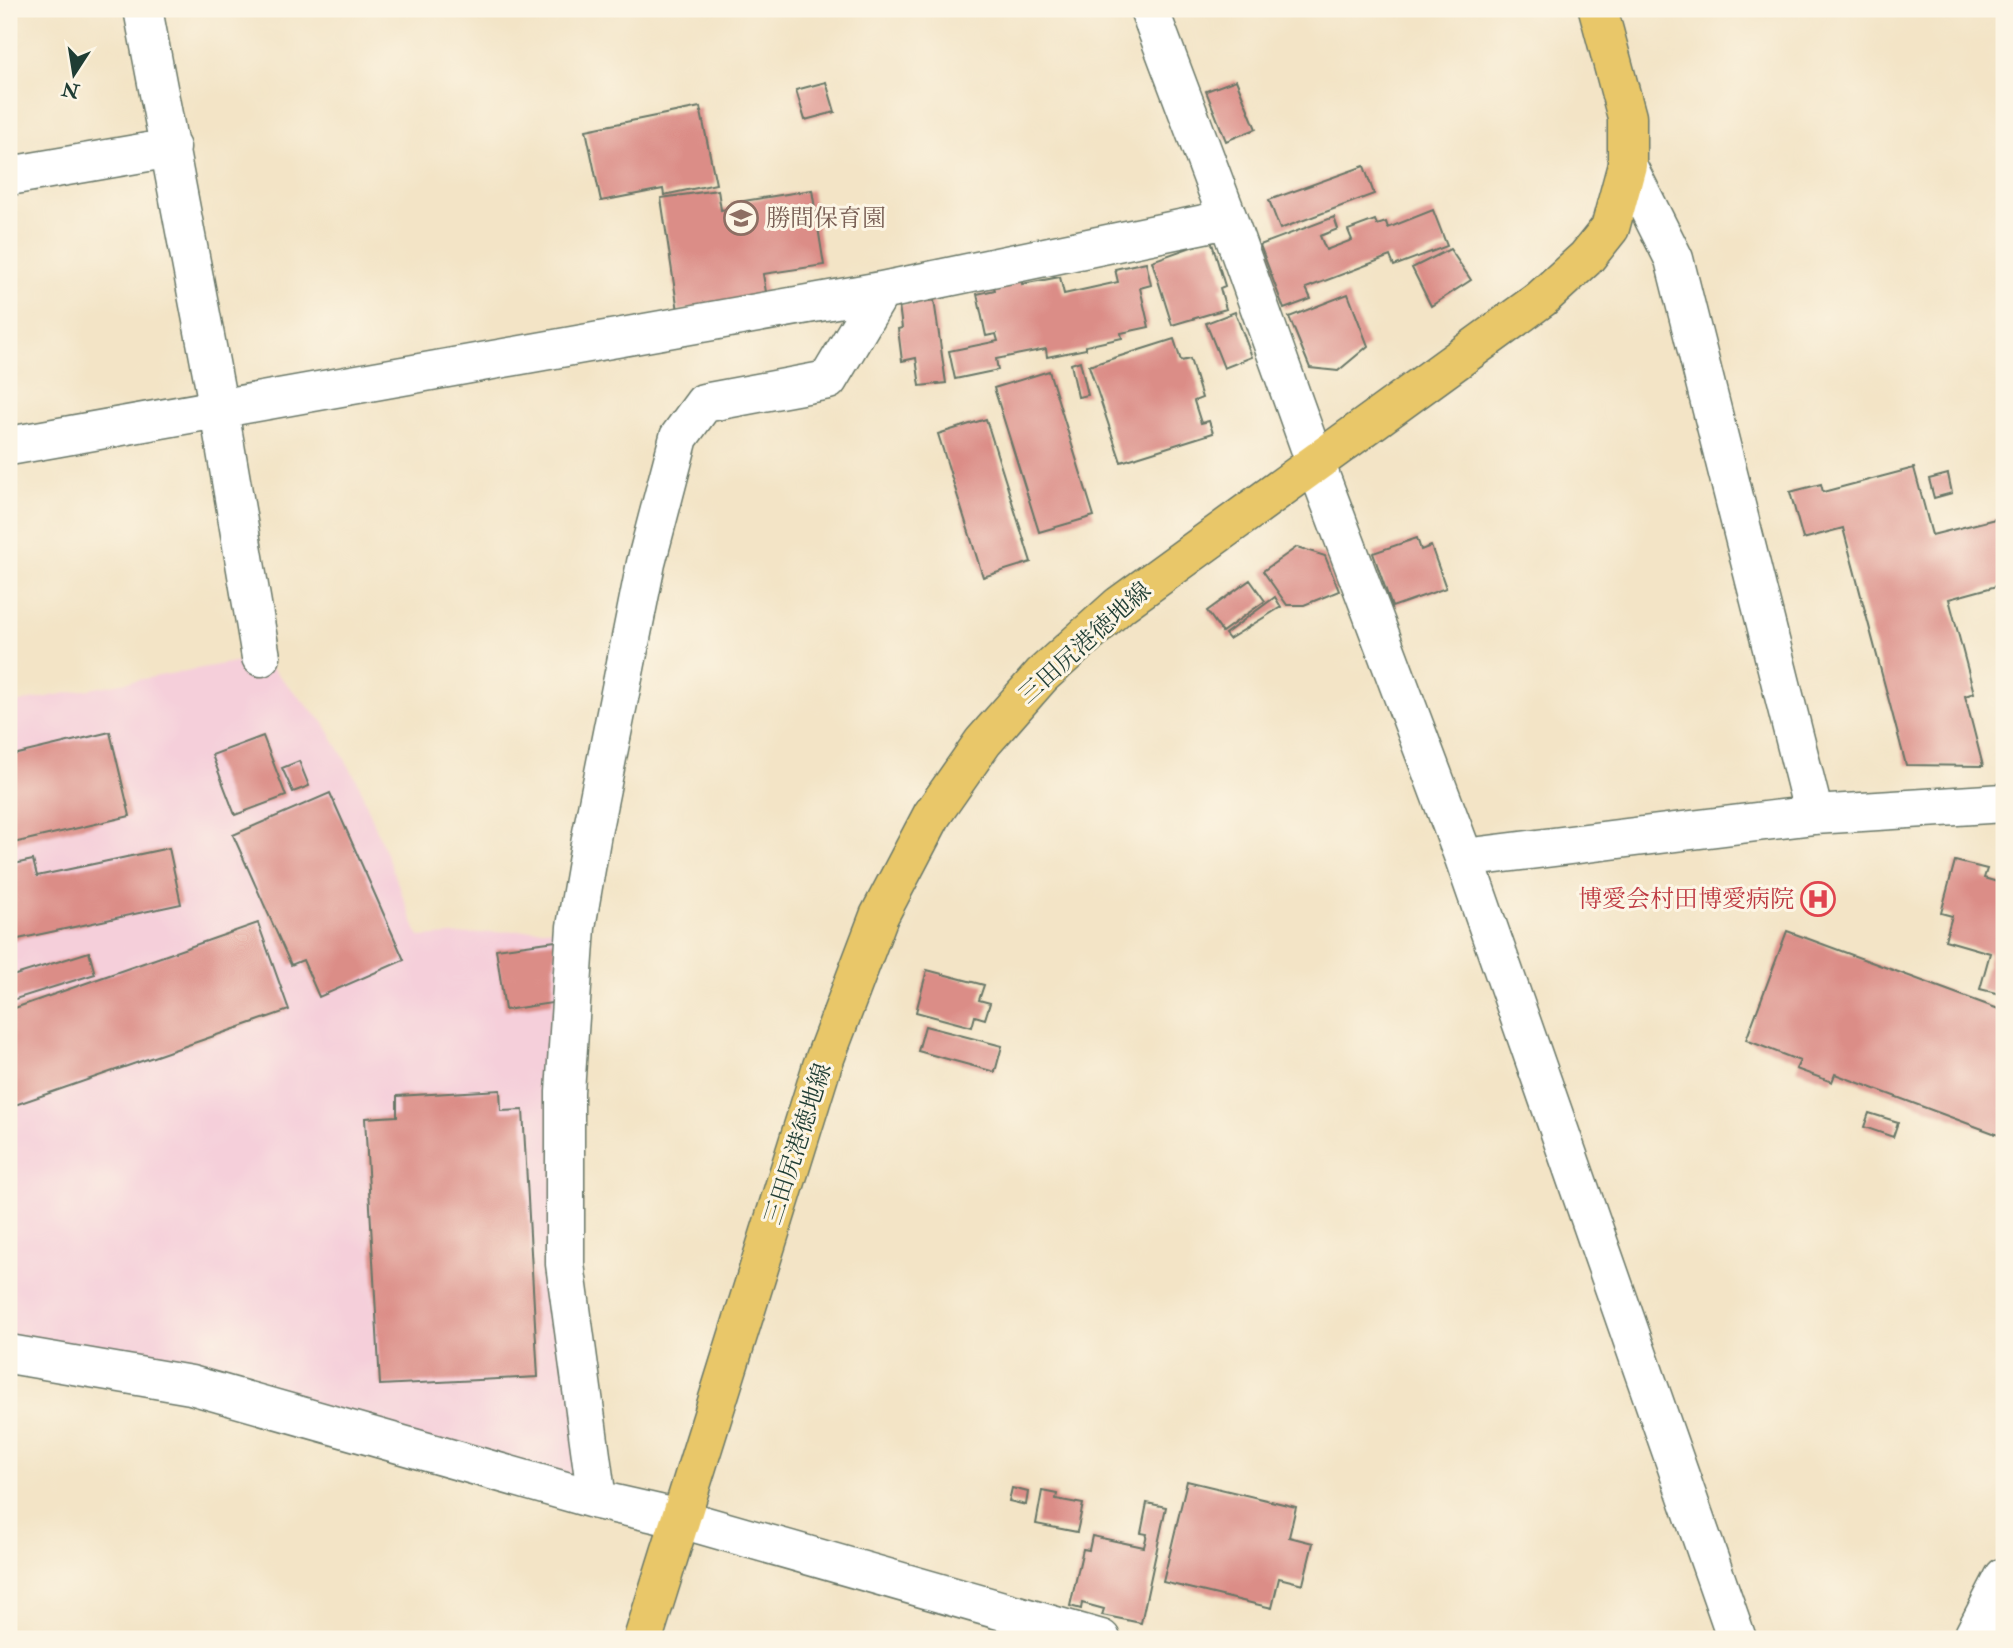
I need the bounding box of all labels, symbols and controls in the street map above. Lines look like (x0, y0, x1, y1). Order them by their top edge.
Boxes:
north arrow (38, 38, 108, 108)
text: N (59, 76, 82, 103)
school or university icon: 勝間保育園 (722, 199, 760, 237)
place label: 勝間保育園 (766, 203, 886, 234)
street label: 三田尻港徳地線 (1012, 575, 1158, 711)
hospital icon: 博愛会村田博愛病院 (1799, 880, 1837, 918)
place label: 博愛会村田博愛病院 (1578, 884, 1794, 915)
street label: 三田尻港徳地線 (757, 1059, 839, 1229)

